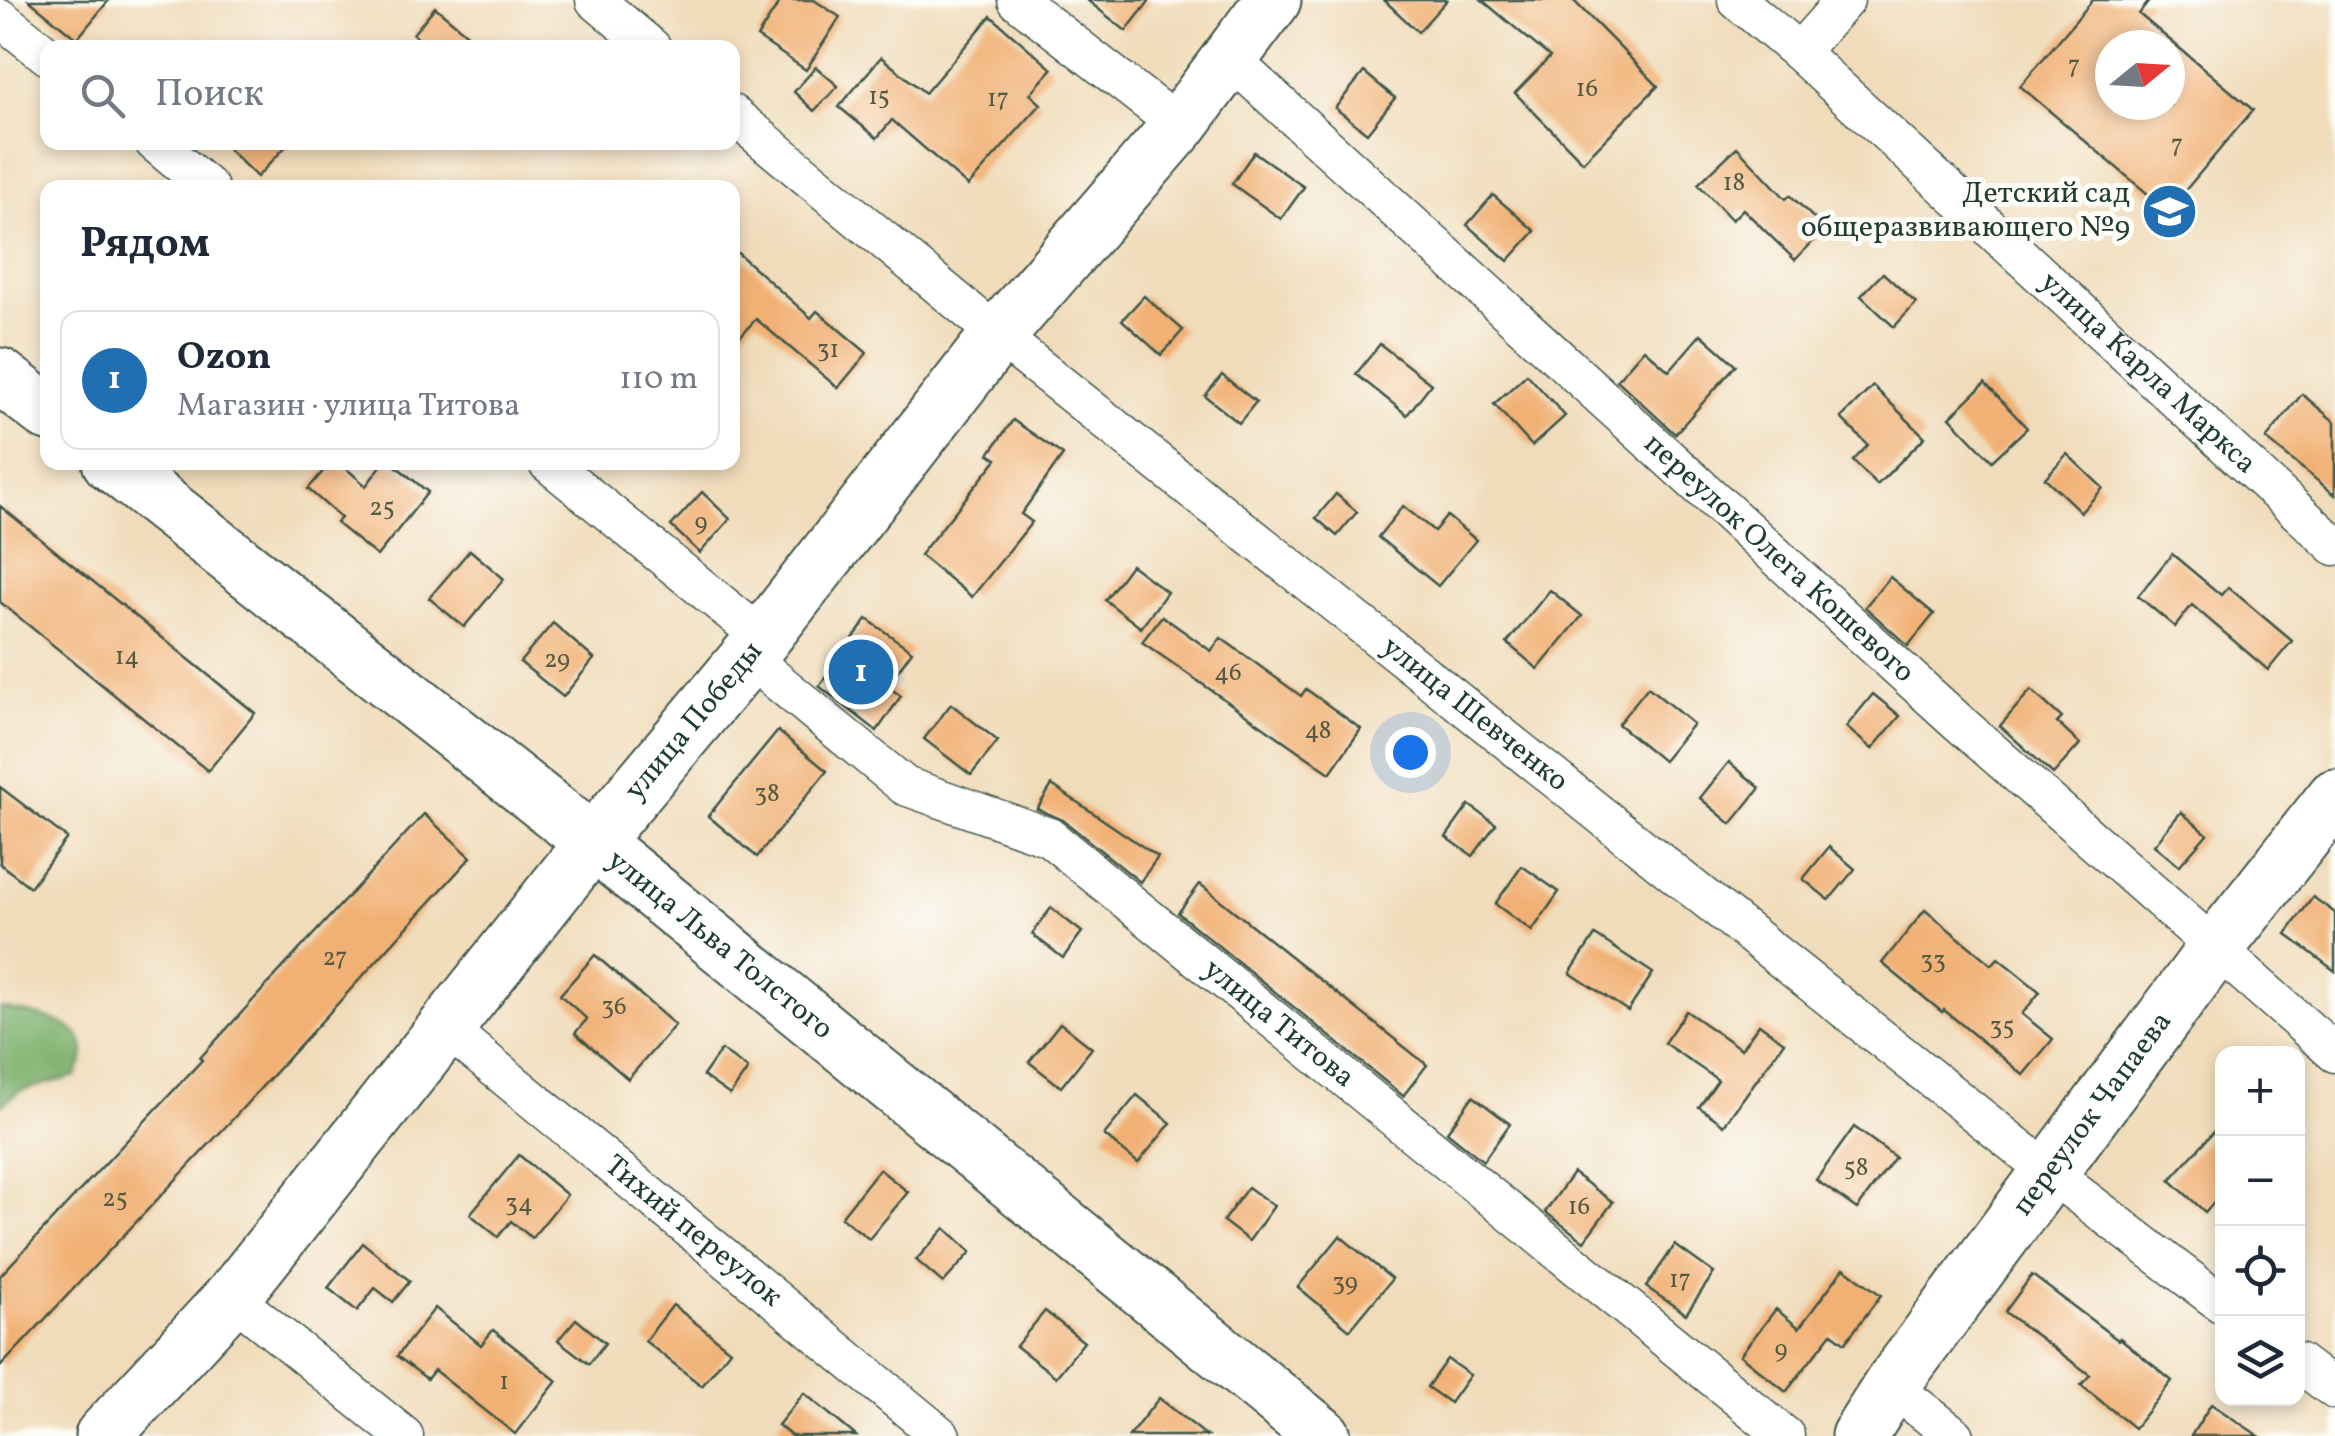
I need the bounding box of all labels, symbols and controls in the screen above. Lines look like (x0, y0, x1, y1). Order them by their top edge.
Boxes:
north arrow (2095, 30, 2185, 120)
search box (40, 40, 740, 150)
house number: 7 (2068, 49, 2080, 84)
icon: search (75, 68, 130, 123)
text: Поиск (155, 69, 264, 122)
house number: 16 (1576, 72, 1598, 107)
house number: 15 (868, 80, 890, 115)
house number: 17 (987, 82, 1009, 117)
house number: 7 (2171, 128, 2183, 163)
house number: 18 (1723, 166, 1745, 201)
place label: Детский сад общеразвивающего №9 (1801, 173, 2130, 249)
school or university icon: Детский сад общеразвивающего №9 (2139, 181, 2199, 241)
text: Рядом (80, 216, 210, 275)
street label: улица Карла Маркса (2030, 262, 2265, 484)
text: Ozon (177, 332, 271, 385)
house number: 31 (817, 333, 839, 368)
text: 1 (108, 358, 121, 402)
text: 110 m (619, 358, 698, 402)
text: Магазин · улица Титова (177, 385, 520, 429)
street label: переулок Олега Кошевого (1634, 424, 1924, 693)
house number: 25 (369, 491, 395, 526)
house number: 9 (695, 506, 708, 541)
street label: улица Шевченко (1372, 627, 1577, 802)
street label: улица Победы (615, 633, 773, 810)
pin: 1 (828, 634, 894, 710)
house number: 14 (115, 640, 139, 675)
house number: 29 (544, 643, 570, 678)
house number: 46 (1214, 656, 1242, 691)
house number: 48 (1304, 714, 1332, 749)
your location (1385, 727, 1436, 778)
house number: 38 (754, 777, 780, 812)
street label: улица Льва Толстого (598, 840, 842, 1050)
house number: 27 (323, 941, 347, 976)
house number: 33 (1920, 944, 1946, 979)
street label: улица Титова (1194, 949, 1363, 1098)
house number: 36 (601, 990, 627, 1025)
street label: переулок Чапаева (2003, 1003, 2183, 1225)
house number: 35 (1990, 1010, 2014, 1045)
map controls (2215, 1046, 2305, 1406)
button: + (2215, 1046, 2305, 1136)
button: − (2215, 1136, 2305, 1226)
street label: Тихий переулок (595, 1146, 791, 1318)
house number: 58 (1844, 1151, 1868, 1186)
house number: 25 (102, 1182, 128, 1217)
house number: 34 (505, 1187, 533, 1222)
house number: 16 (1568, 1190, 1590, 1225)
button: locate (2215, 1226, 2305, 1316)
house number: 17 (1669, 1263, 1691, 1298)
house number: 39 (1332, 1266, 1358, 1301)
button: layers (2215, 1316, 2305, 1406)
house number: 9 (1775, 1333, 1788, 1368)
house number: 1 (499, 1365, 509, 1400)

